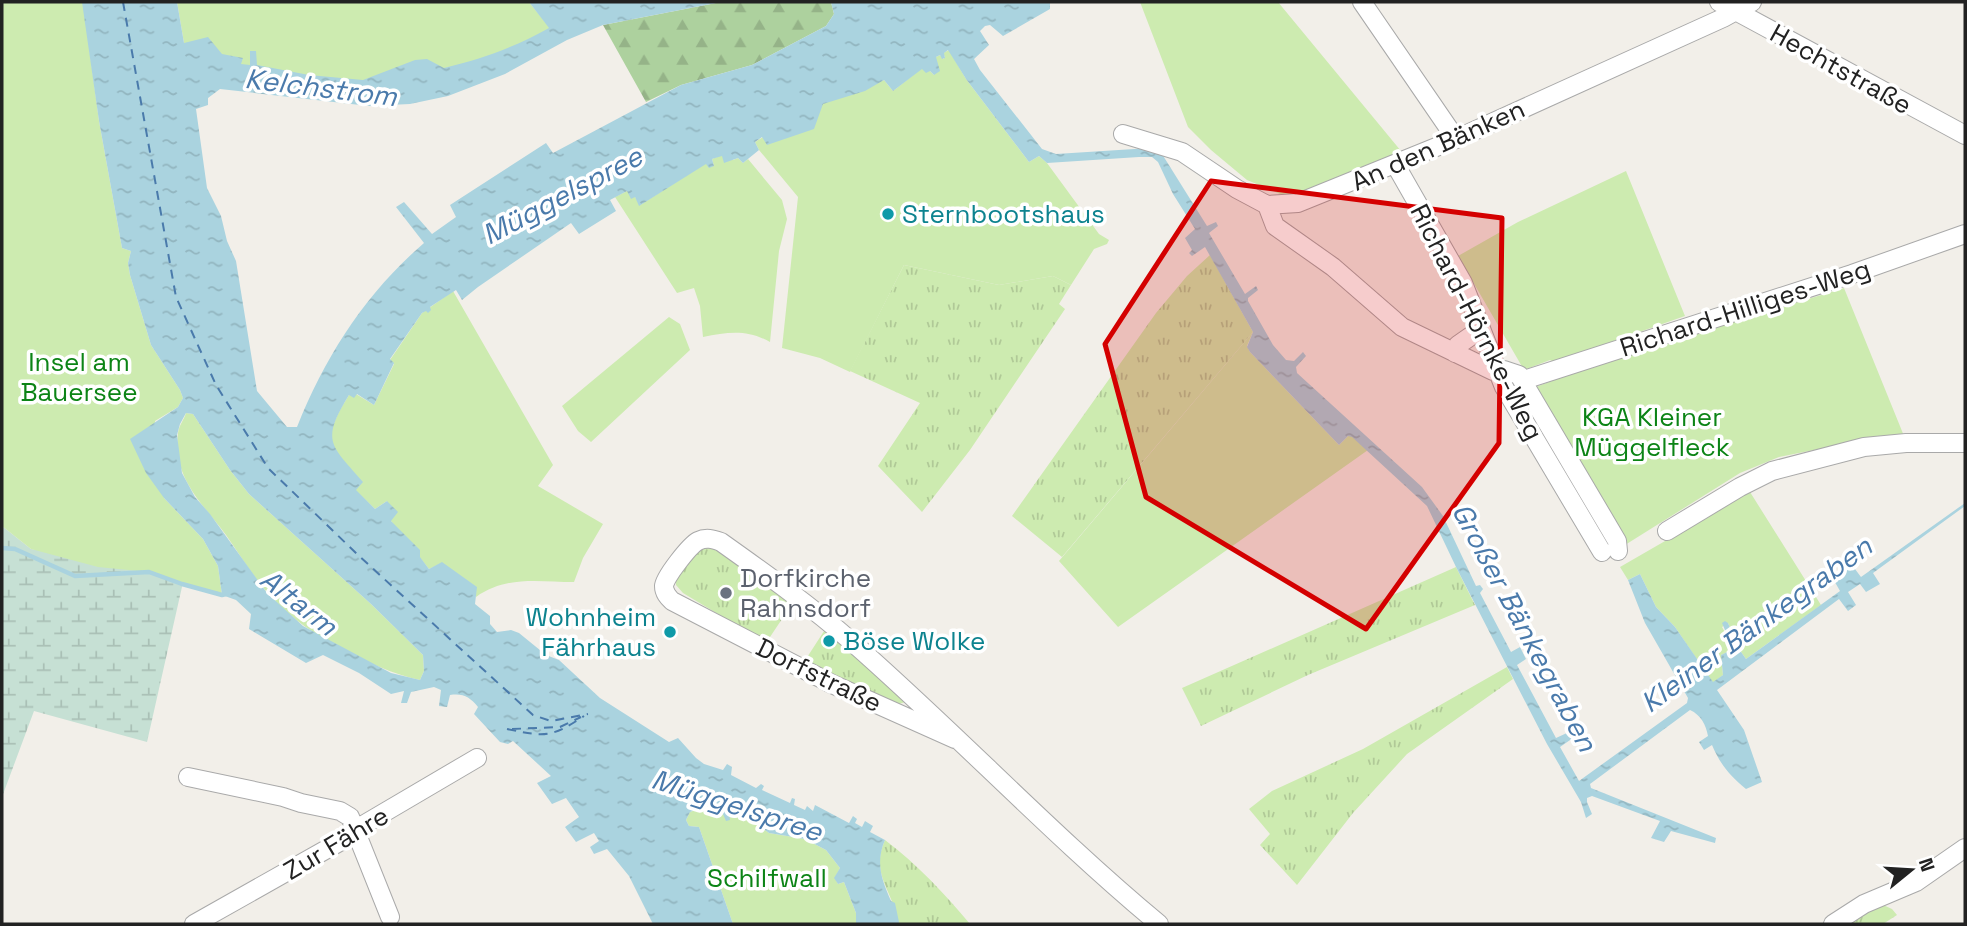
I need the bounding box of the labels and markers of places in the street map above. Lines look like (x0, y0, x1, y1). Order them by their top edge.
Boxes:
place label: Sternbootshaus (902, 197, 1105, 231)
marker: Sternbootshaus (880, 206, 896, 222)
place label: Dorfkirche Rahnsdorf (740, 561, 871, 625)
marker: Dorfkirche Rahnsdorf (718, 585, 734, 601)
place label: Wohnheim Fährhaus (526, 600, 656, 664)
marker: Wohnheim Fährhaus (662, 624, 678, 640)
place label: Böse Wolke (843, 624, 985, 658)
marker: Böse Wolke (821, 633, 837, 649)

